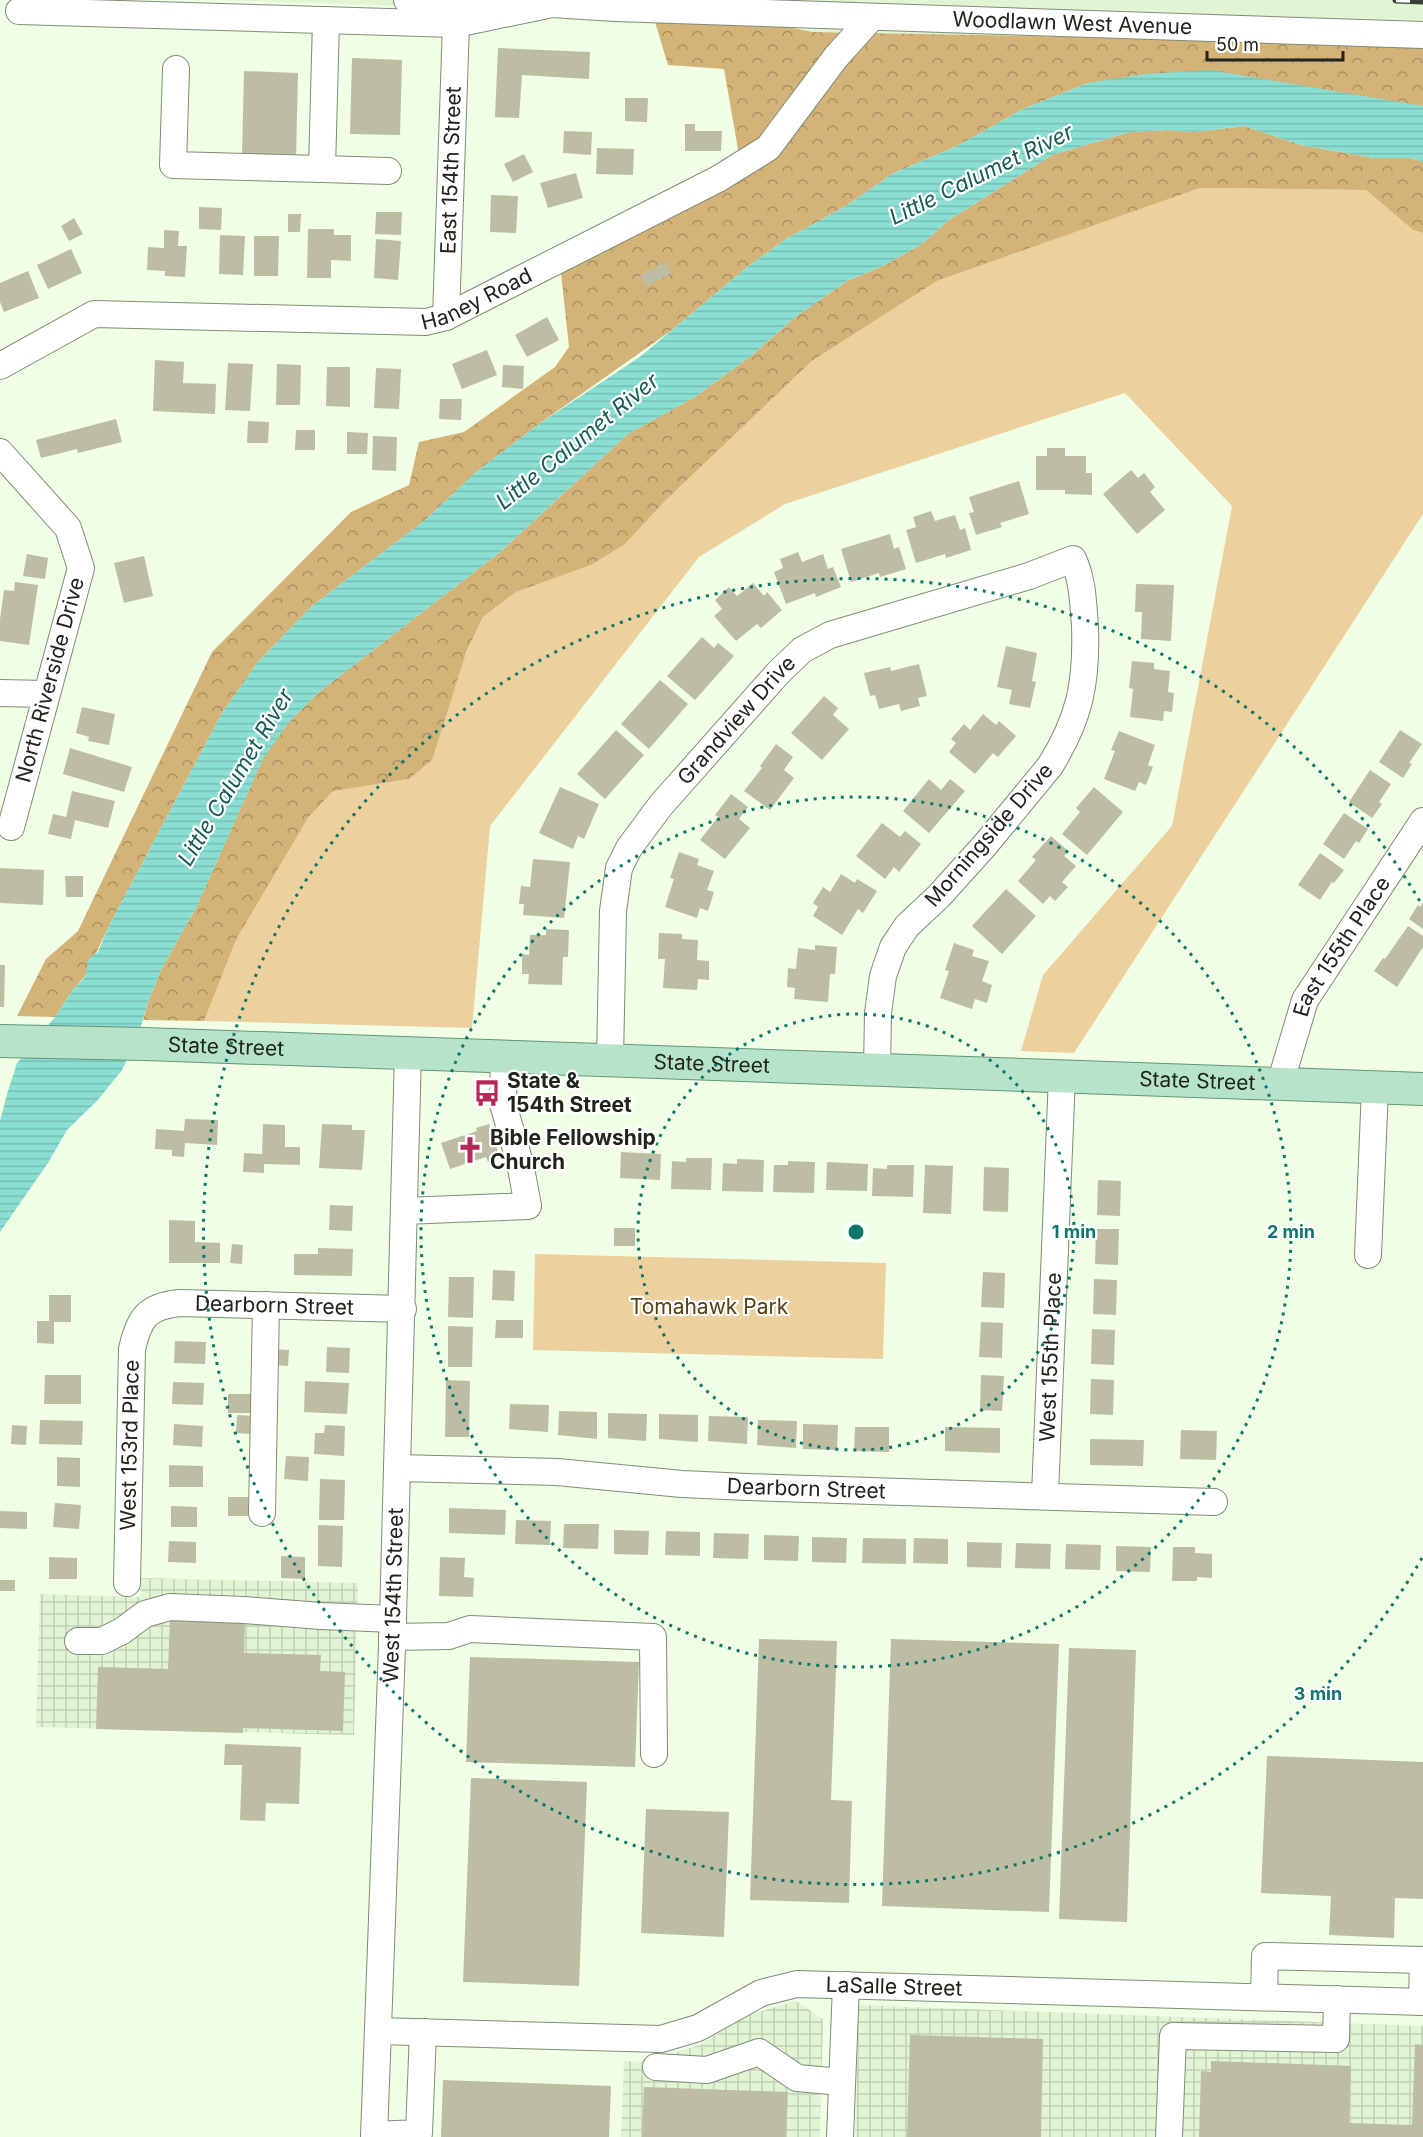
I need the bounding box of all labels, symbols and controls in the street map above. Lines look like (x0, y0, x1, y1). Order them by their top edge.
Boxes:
street label: Woodlawn West Avenue (952, 6, 1193, 39)
scale bar (1207, 24, 1344, 62)
text: 50 m (1216, 34, 1259, 55)
street label: East 154th Street (435, 86, 466, 254)
water label: Little Calumet River (885, 118, 1078, 230)
street label: Haney Road (418, 262, 536, 335)
water label: Little Calumet River (491, 367, 664, 515)
street label: North Riverside Drive (10, 575, 89, 785)
street label: Grandview Drive (672, 650, 800, 790)
water label: Little Calumet River (172, 683, 298, 870)
street label: Morningside Drive (920, 758, 1058, 912)
street label: East 155th Place (1288, 871, 1395, 1019)
street label: State Street (167, 1032, 285, 1061)
street label: State Street (653, 1049, 770, 1078)
street label: State Street (1139, 1066, 1256, 1095)
place label: State & 154th Street (507, 1068, 632, 1117)
bus stop icon: State & 154th Street (472, 1078, 502, 1108)
place label: Bible Fellowship Church (490, 1125, 656, 1174)
church icon: Bible Fellowship Church (455, 1135, 485, 1165)
text: 1 min (1052, 1221, 1096, 1242)
text: 2 min (1267, 1221, 1315, 1242)
centre of rings (846, 1222, 866, 1242)
street label: West 155th Place (1034, 1272, 1066, 1442)
street label: Dearborn Street (195, 1290, 354, 1320)
park label: Tomahawk Park (630, 1294, 789, 1319)
street label: West 153rd Place (115, 1359, 144, 1531)
street label: Dearborn Street (726, 1473, 886, 1503)
street label: West 154th Street (378, 1507, 408, 1683)
text: 3 min (1294, 1683, 1342, 1704)
street label: LaSalle Street (825, 1972, 963, 2001)

